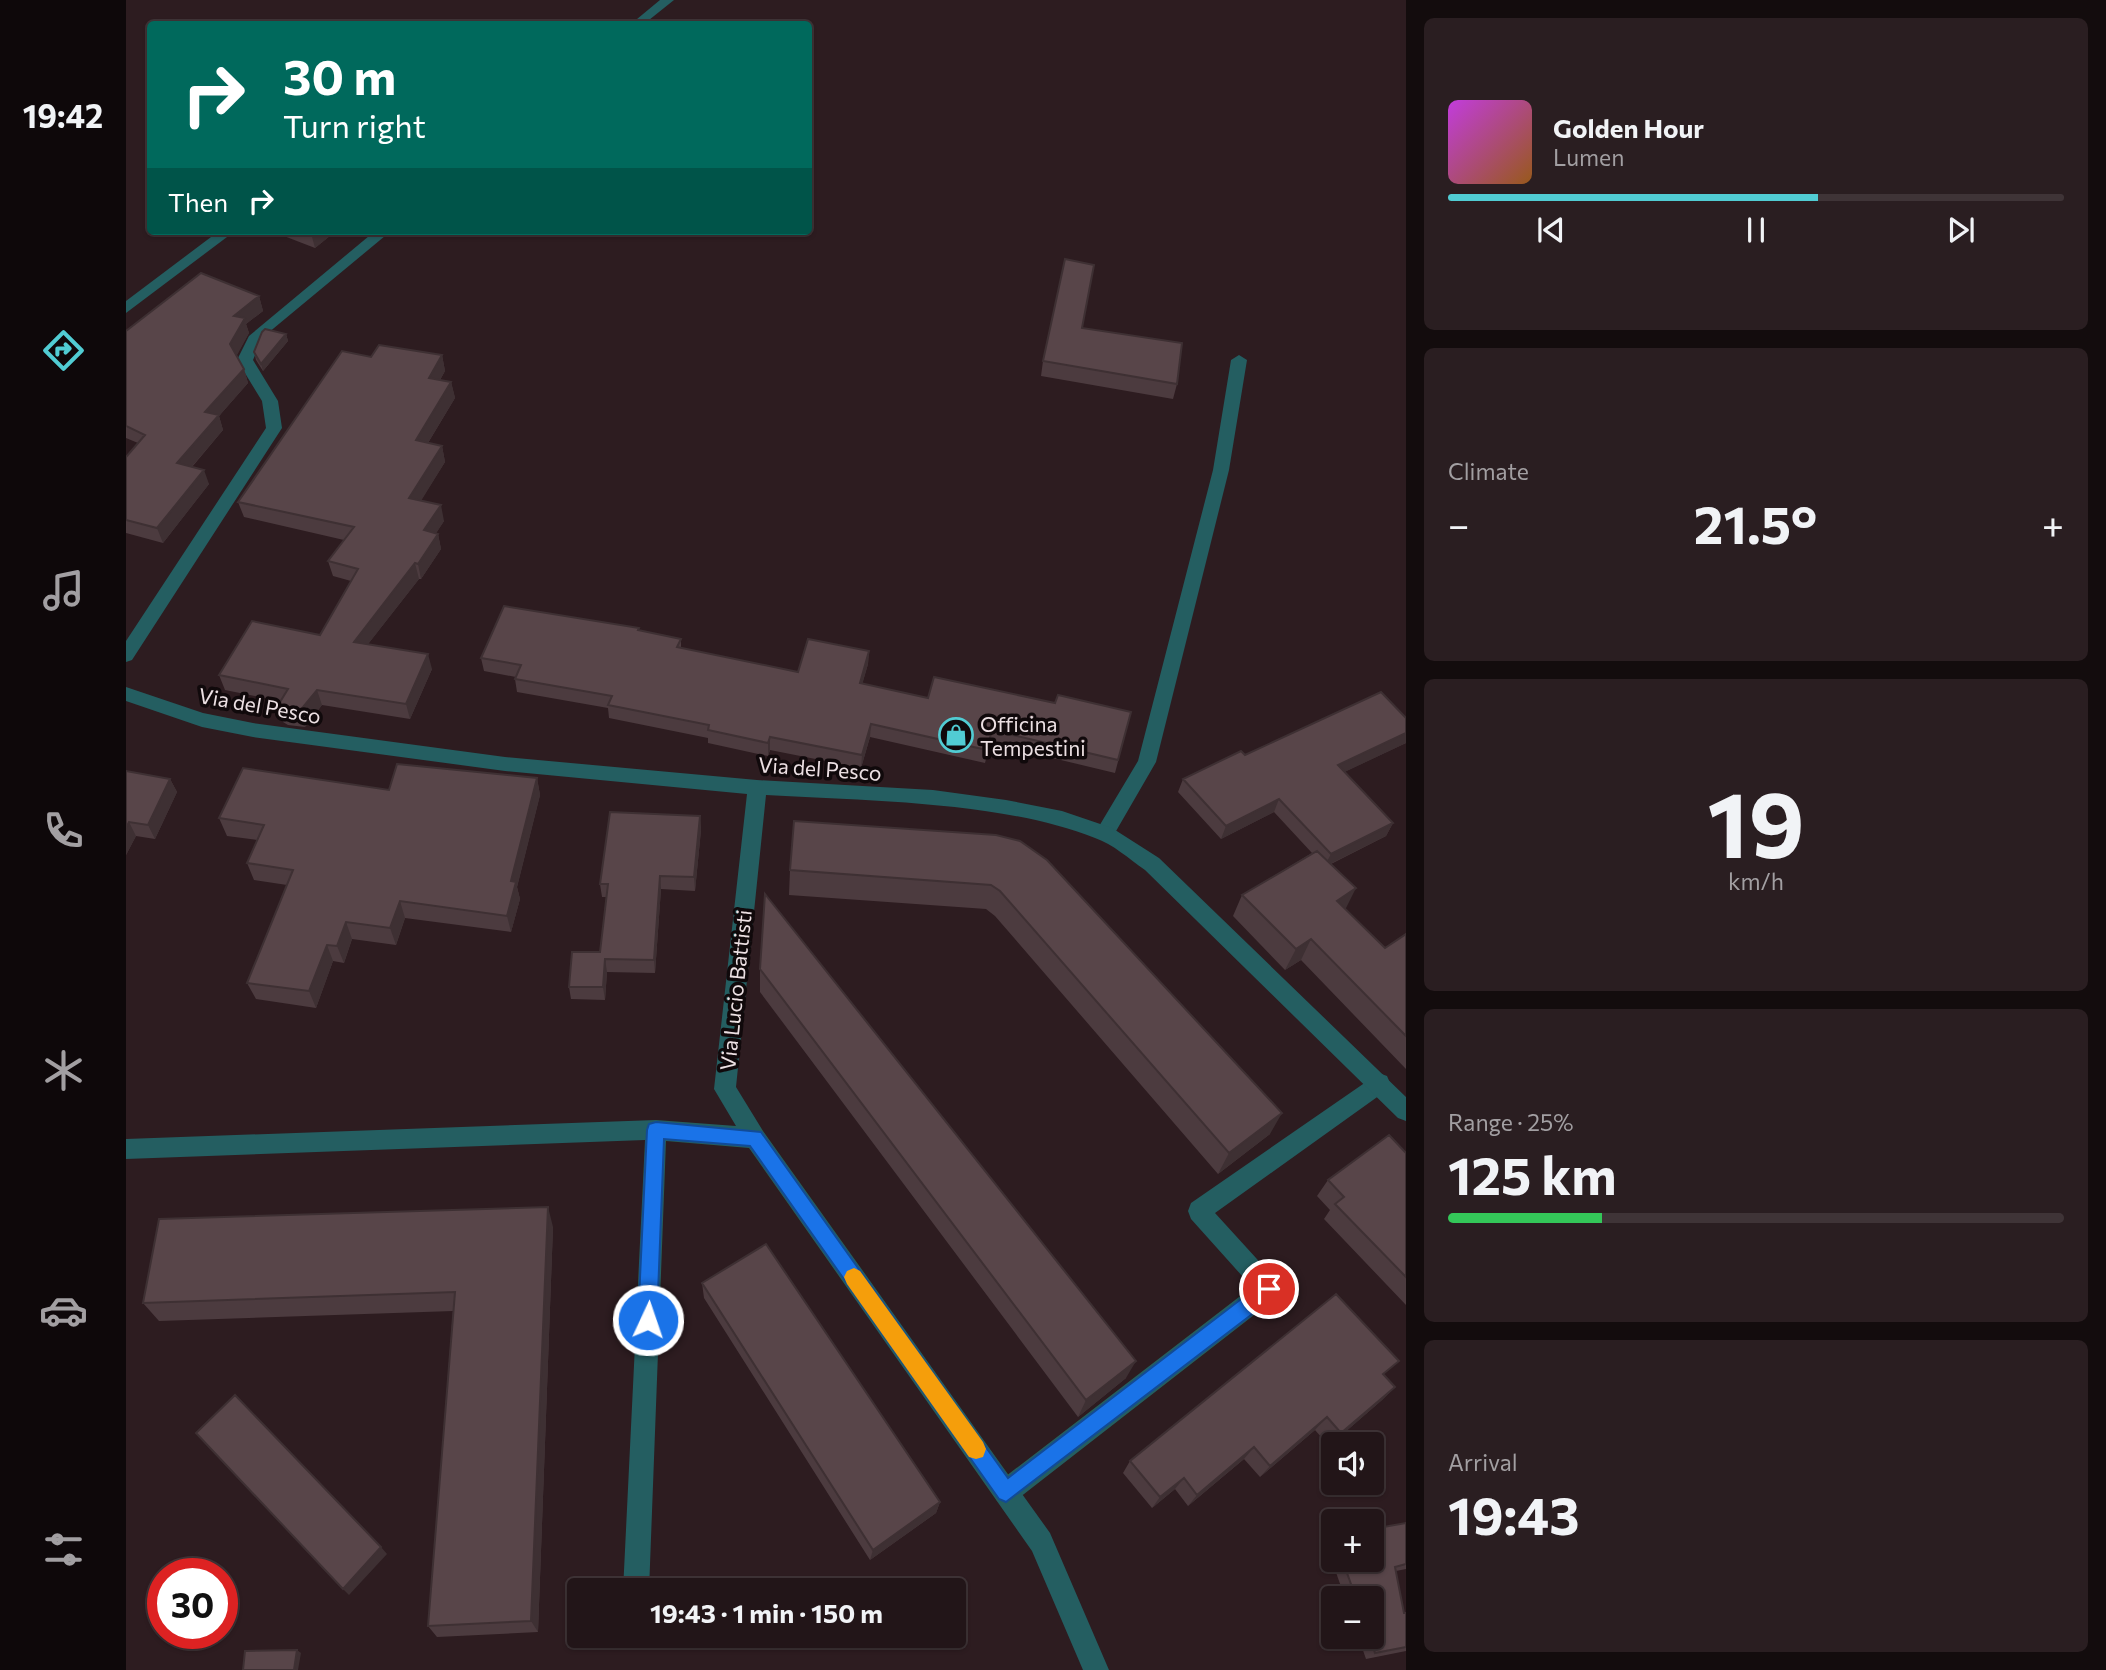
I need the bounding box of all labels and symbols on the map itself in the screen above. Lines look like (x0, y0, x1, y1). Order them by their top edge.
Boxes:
street label: Via del Pesco (197, 682, 323, 728)
place label: Officina Tempestini (980, 711, 1086, 760)
shop icon: Officina Tempestini (937, 716, 975, 754)
street label: Via del Pesco (757, 751, 883, 785)
street label: Via Lucio Battisti (714, 908, 756, 1072)
pin (1239, 1259, 1299, 1319)
position arrow (611, 1283, 685, 1357)
speed limit sign: 30 (147, 1558, 238, 1649)

